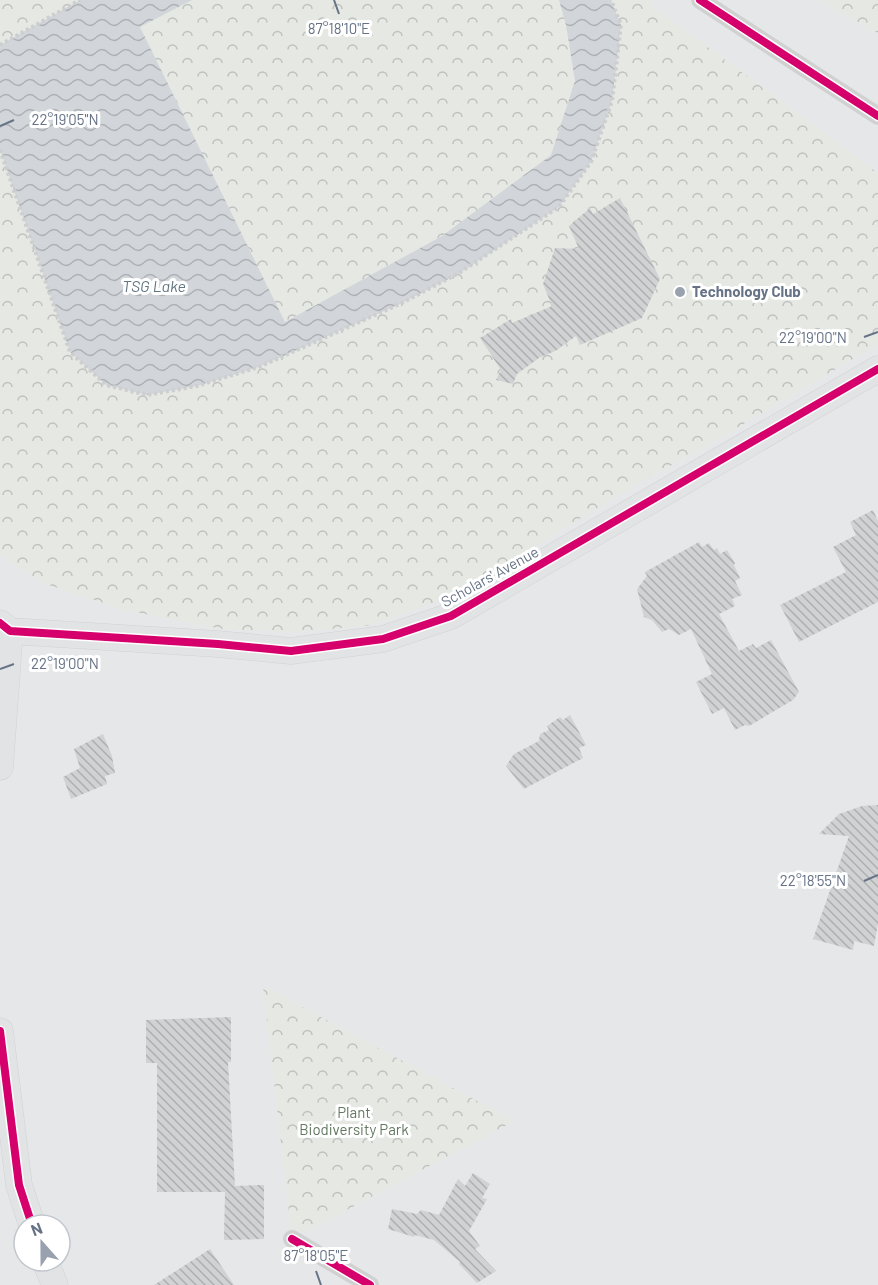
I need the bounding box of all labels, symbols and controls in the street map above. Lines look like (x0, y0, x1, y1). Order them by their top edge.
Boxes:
text: 87°18'10"E (308, 19, 370, 37)
text: 22°19'05"N (31, 110, 99, 128)
water label: TSG Lake (122, 276, 186, 295)
place label: Technology Club (692, 282, 801, 300)
marker: Technology Club (673, 285, 687, 299)
text: 22°19'00"N (779, 328, 847, 346)
street label: Scholars' Avenue (438, 542, 541, 610)
text: 22°19'00"N (31, 654, 99, 672)
text: 22°18'55"N (780, 871, 846, 889)
park label: Plant Biodiversity Park (299, 1103, 409, 1138)
north arrow (12, 1213, 72, 1273)
text: N (28, 1218, 45, 1239)
text: 87°18'05"E (284, 1246, 348, 1264)

